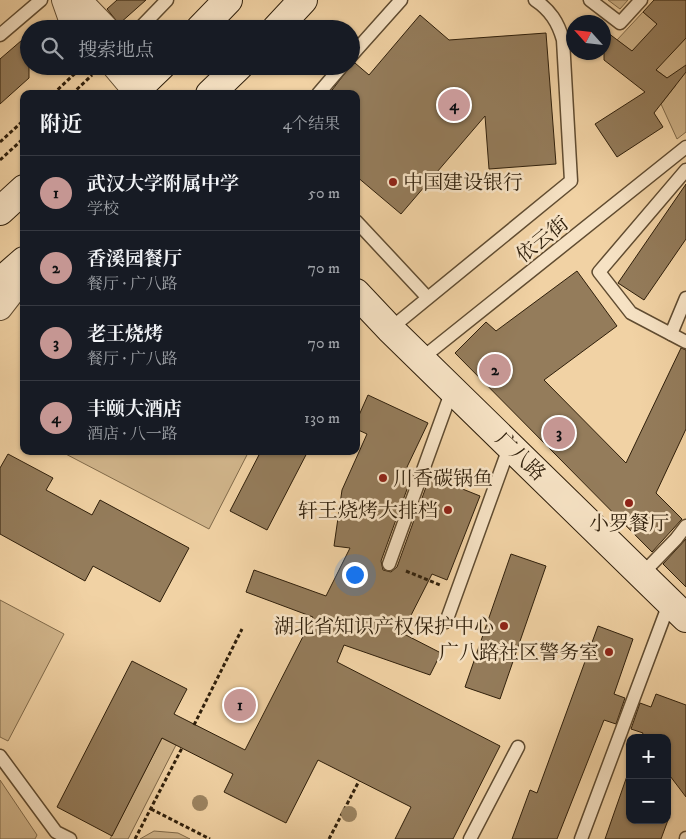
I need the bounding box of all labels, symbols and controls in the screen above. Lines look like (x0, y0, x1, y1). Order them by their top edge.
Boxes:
north arrow (566, 15, 611, 60)
search box (20, 20, 360, 75)
icon: search (38, 34, 66, 62)
text: 搜索地点 (78, 39, 154, 62)
pin: 4 (438, 86, 470, 124)
text: 附近 (40, 112, 82, 138)
text: 4个结果 (283, 114, 340, 134)
place label: 中国建设银行 (403, 171, 523, 196)
text: 武汉大学附属中学 (87, 173, 239, 196)
marker: 中国建设银行 (387, 176, 399, 188)
text: 1 (53, 183, 59, 203)
text: 50 m (308, 183, 340, 203)
text: 学校 (87, 199, 119, 219)
street label: 依云街 (512, 212, 574, 269)
text: 香溪园餐厅 (87, 248, 182, 271)
text: 2 (52, 258, 60, 278)
text: 70 m (308, 258, 340, 278)
text: 餐厅 · 广八路 (87, 274, 178, 294)
text: 老王烧烤 (87, 323, 163, 346)
text: 3 (53, 333, 59, 353)
text: 70 m (308, 333, 340, 353)
text: 餐厅 · 广八路 (87, 349, 178, 369)
pin: 2 (479, 351, 511, 389)
text: 丰颐大酒店 (87, 398, 182, 421)
text: 4 (51, 408, 61, 428)
text: 130 m (304, 408, 340, 428)
pin: 3 (543, 414, 575, 452)
text: 酒店 · 八一路 (87, 424, 178, 444)
street label: 广八路 (490, 427, 550, 487)
place label: 川香碳锅鱼 (393, 467, 493, 492)
marker: 川香碳锅鱼 (377, 472, 389, 484)
marker: 小罗餐厅 (623, 497, 635, 509)
place label: 轩王烧烤大排档 (298, 499, 438, 524)
marker: 轩王烧烤大排档 (442, 504, 454, 516)
place label: 小罗餐厅 (589, 512, 669, 537)
your location (342, 562, 368, 588)
place label: 湖北省知识产权保护中心 (274, 615, 494, 640)
marker: 湖北省知识产权保护中心 (498, 620, 510, 632)
place label: 广八路社区警务室 (439, 641, 599, 666)
marker: 广八路社区警务室 (603, 646, 615, 658)
pin: 1 (224, 686, 256, 724)
map controls (626, 734, 671, 824)
button: + (626, 734, 671, 779)
button: − (626, 779, 671, 824)

